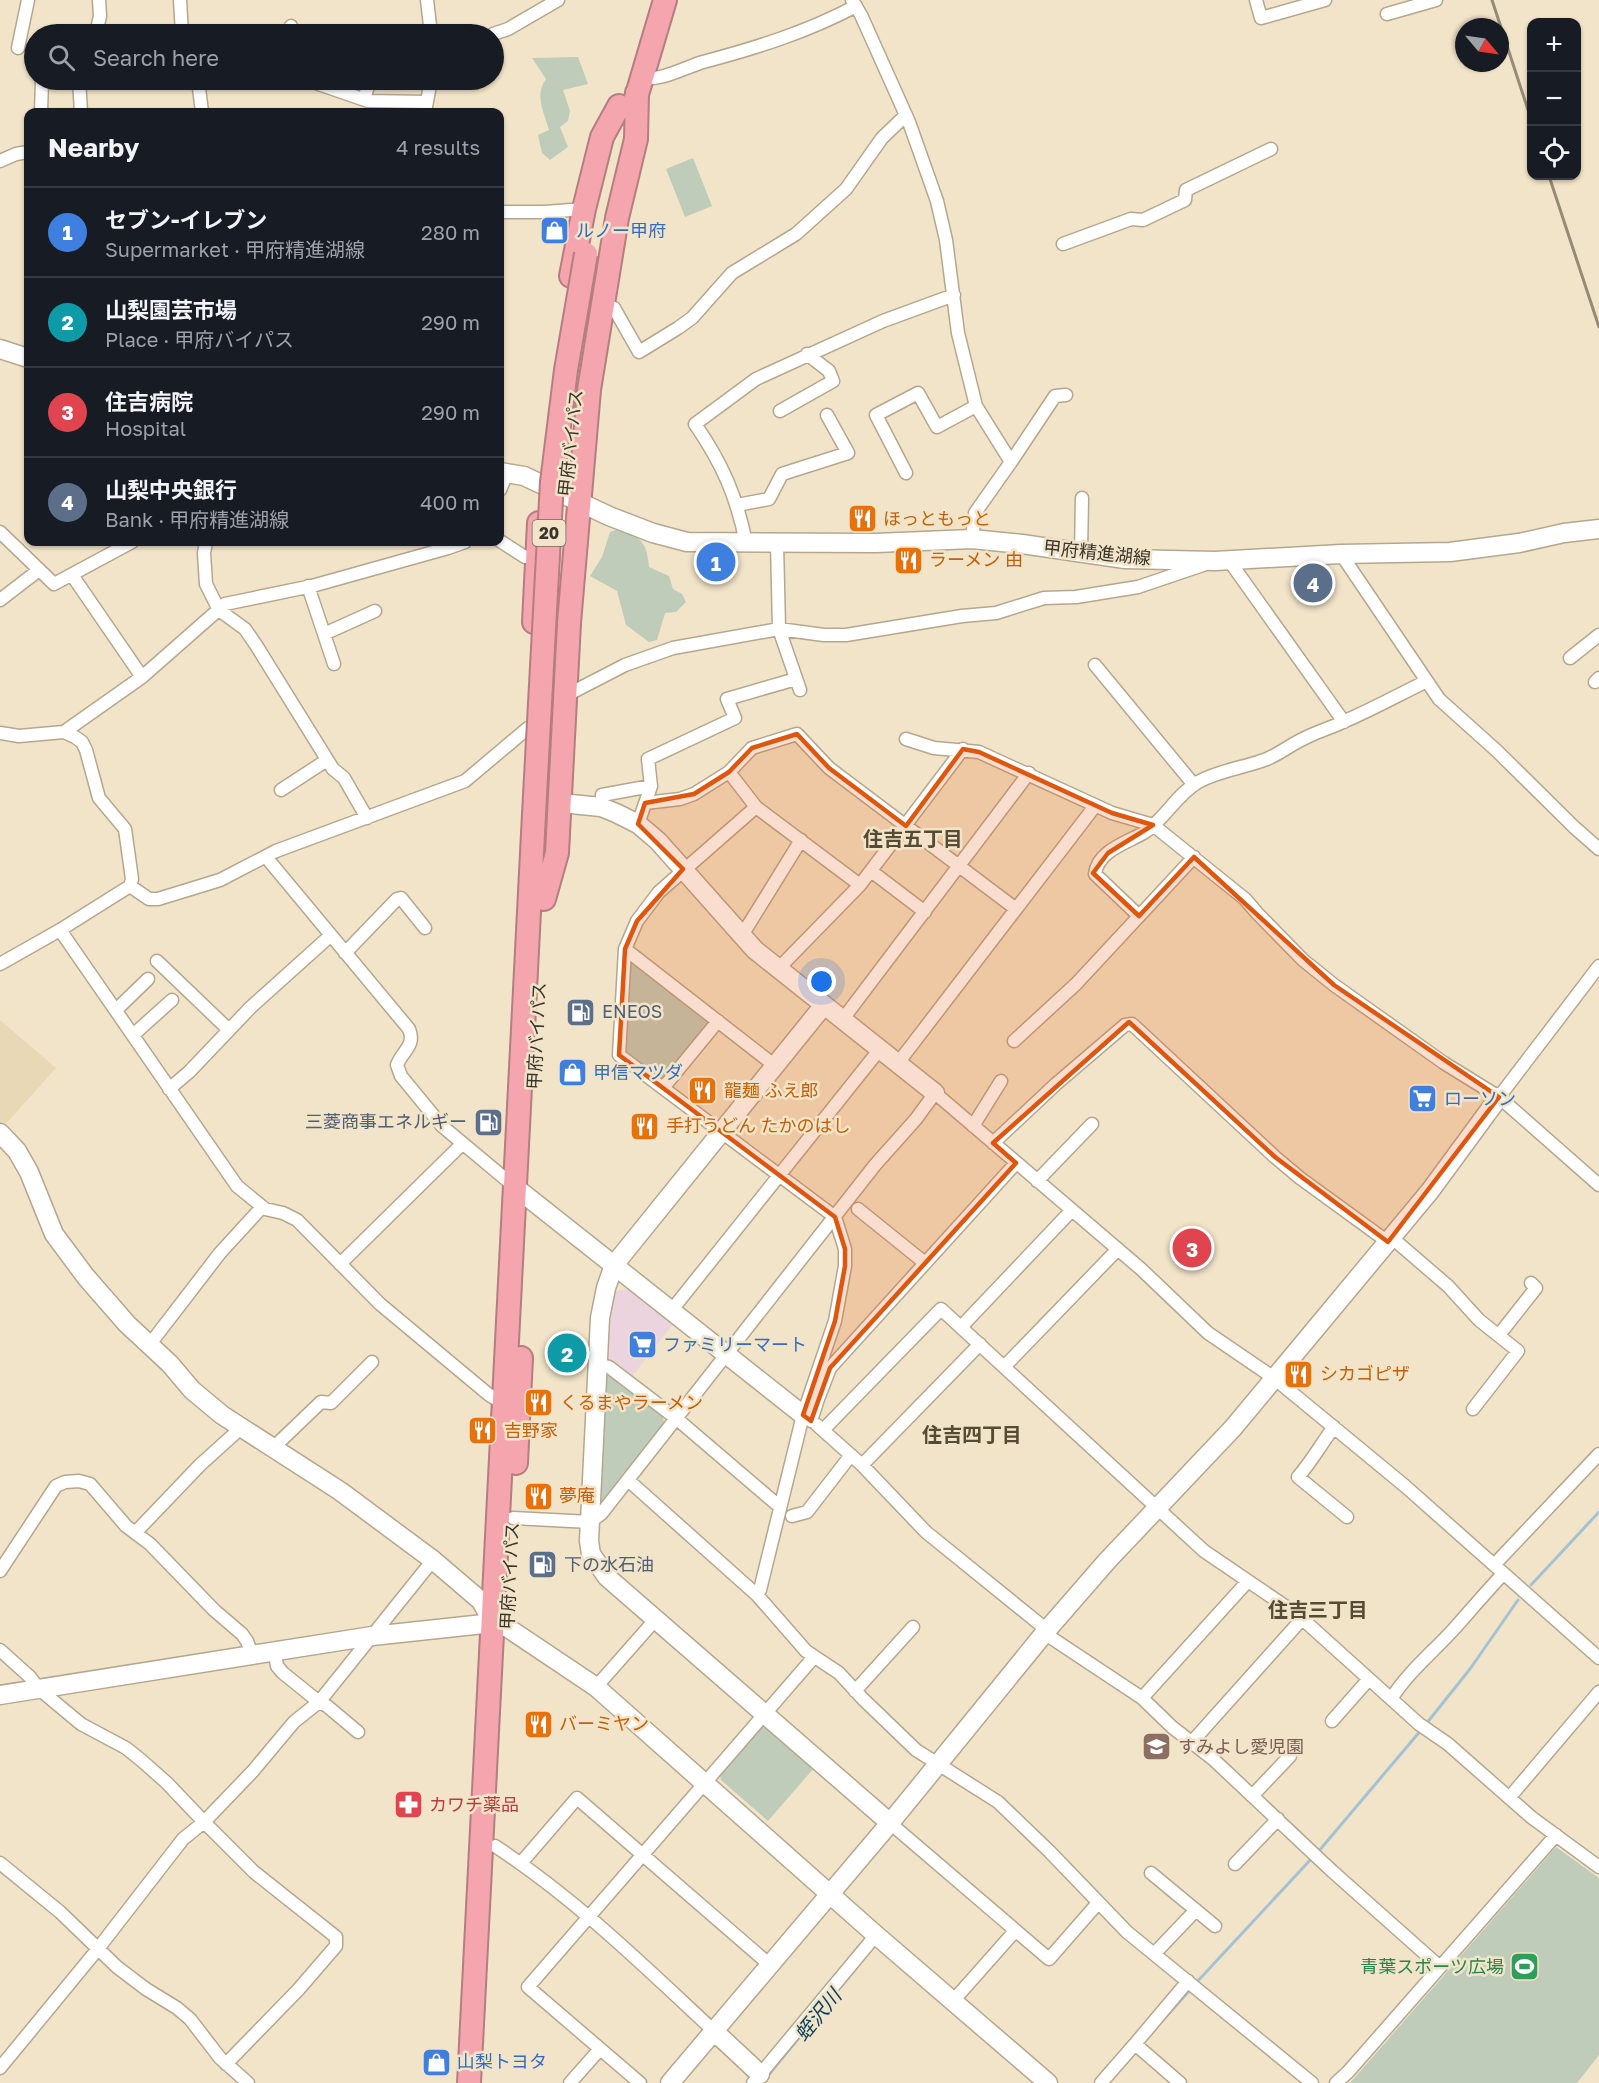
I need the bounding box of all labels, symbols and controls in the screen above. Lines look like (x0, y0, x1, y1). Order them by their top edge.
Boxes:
north arrow (1455, 18, 1509, 72)
map controls (1527, 18, 1581, 180)
button: + (1527, 18, 1581, 72)
search box (24, 24, 504, 90)
icon: search (45, 41, 78, 74)
text: Search here (93, 44, 219, 71)
button: − (1527, 72, 1581, 126)
button: locate (1527, 126, 1581, 180)
text: Nearby (48, 132, 139, 163)
text: 4 results (396, 135, 480, 159)
text: セブン-イレブン (105, 206, 267, 233)
shop icon: ルノー甲府 (539, 215, 571, 247)
place label: ルノー甲府 (576, 219, 666, 241)
text: 1 (62, 220, 73, 244)
text: 280 m (421, 220, 480, 244)
text: Supermarket · 甲府精進湖線 (105, 237, 365, 261)
text: 山梨園芸市場 (105, 296, 237, 323)
text: 2 (61, 310, 74, 334)
text: 290 m (421, 310, 480, 334)
text: Place · 甲府バイパス (105, 327, 294, 351)
text: 住吉病院 (105, 388, 193, 415)
street label: 甲府バイパス (553, 388, 587, 498)
text: 3 (61, 400, 74, 424)
text: 290 m (421, 400, 480, 424)
text: Hospital (105, 416, 186, 440)
text: 山梨中央銀行 (105, 476, 237, 503)
text: 4 (61, 490, 74, 514)
text: 400 m (420, 490, 480, 514)
restaurant icon: ほっともっと (846, 503, 878, 535)
text: Bank · 甲府精進湖線 (105, 507, 289, 531)
place label: ほっともっと (883, 507, 991, 529)
road number: 20 (532, 520, 566, 546)
street label: 甲府精進湖線 (1042, 535, 1152, 569)
pin: 1 (696, 540, 736, 584)
restaurant icon: ラーメン 由 (892, 544, 924, 576)
place label: ラーメン 由 (929, 548, 1023, 570)
pin: 4 (1294, 560, 1332, 606)
district label: 住吉五丁目 (863, 826, 963, 850)
your location (807, 967, 836, 996)
street label: 甲府バイパス (522, 982, 550, 1090)
fuel station icon: ENEOS (565, 996, 597, 1028)
place label: ENEOS (602, 1000, 662, 1022)
shop icon: 甲信マツダ (556, 1057, 588, 1089)
place label: 甲信マツダ (593, 1061, 683, 1083)
restaurant icon: 龍麺 ふえ郎 (687, 1075, 719, 1107)
place label: 龍麺 ふえ郎 (724, 1079, 819, 1101)
supermarket icon: ローソン (1407, 1083, 1439, 1115)
place label: ローソン (1444, 1087, 1516, 1109)
fuel station icon: 三菱商事エネルギー (472, 1106, 504, 1138)
place label: 三菱商事エネルギー (305, 1110, 467, 1132)
restaurant icon: 手打うどん たかのはし (629, 1110, 661, 1142)
place label: 手打うどん たかのはし (666, 1114, 851, 1136)
pin: 3 (1172, 1226, 1212, 1270)
supermarket icon: ファミリーマート (626, 1329, 658, 1361)
pin: 2 (548, 1330, 586, 1376)
place label: ファミリーマート (663, 1333, 807, 1355)
restaurant icon: シカゴピザ (1283, 1358, 1315, 1390)
place label: シカゴピザ (1320, 1362, 1410, 1384)
restaurant icon: くるまやラーメン (523, 1387, 555, 1419)
place label: くるまやラーメン (560, 1391, 703, 1413)
restaurant icon: 吉野家 (467, 1415, 499, 1447)
place label: 吉野家 (504, 1419, 558, 1441)
district label: 住吉四丁目 (922, 1422, 1022, 1446)
restaurant icon: 夢庵 (522, 1480, 554, 1512)
place label: 夢庵 (559, 1484, 595, 1506)
street label: 甲府バイパス (495, 1522, 523, 1630)
fuel station icon: 下の水石油 (527, 1549, 559, 1581)
place label: 下の水石油 (564, 1553, 654, 1575)
district label: 住吉三丁目 (1268, 1597, 1368, 1621)
restaurant icon: バーミヤン (522, 1708, 554, 1740)
place label: バーミヤン (559, 1712, 649, 1734)
school or university icon: すみよし愛児園 (1141, 1731, 1173, 1763)
place label: すみよし愛児園 (1178, 1735, 1304, 1757)
pharmacy icon: カワチ薬品 (392, 1789, 424, 1821)
place label: カワチ薬品 (429, 1793, 519, 1815)
sports icon: 青葉スポーツ広場 (1509, 1951, 1541, 1983)
place label: 青葉スポーツ広場 (1360, 1955, 1504, 1977)
water label: 蛭沢川 (789, 1982, 847, 2045)
shop icon: 山梨トヨタ (420, 2046, 452, 2078)
place label: 山梨トヨタ (457, 2050, 547, 2072)

